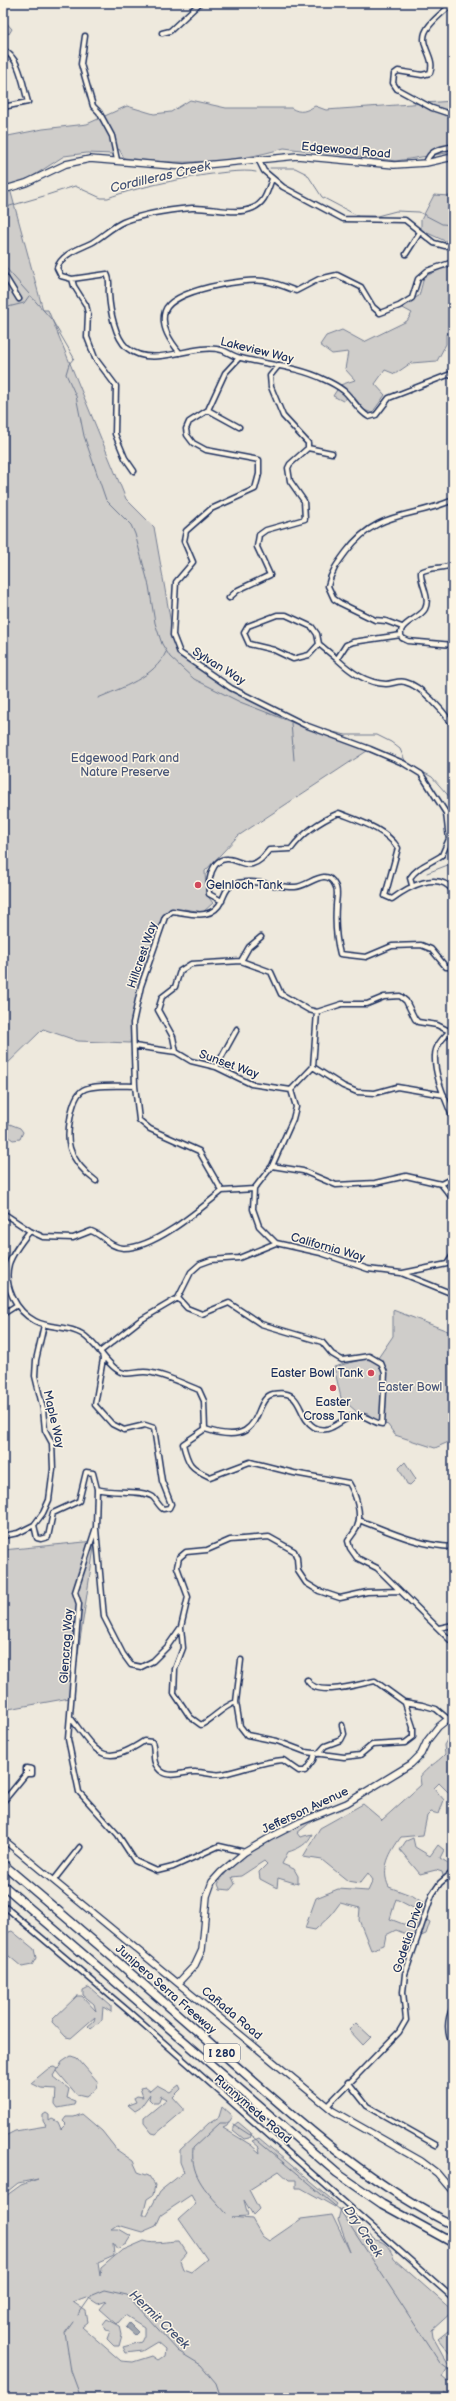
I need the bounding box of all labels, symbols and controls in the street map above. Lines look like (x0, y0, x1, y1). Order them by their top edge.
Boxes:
street label: Edgewood Road (301, 139, 391, 162)
water label: Cordilleras Creek (108, 158, 213, 196)
street label: Lakeview Way (219, 334, 296, 367)
street label: Sylvan Way (189, 644, 249, 689)
park label: Edgewood Park and Nature Preserve (71, 751, 179, 780)
place label: Gelnloch Tank (206, 878, 282, 893)
marker: Gelnloch Tank (193, 880, 203, 890)
street label: Hillcrest Way (124, 919, 161, 990)
street label: Sunset Way (197, 1047, 261, 1082)
street label: California Way (289, 1230, 367, 1265)
place label: Easter Bowl Tank (270, 1366, 363, 1381)
marker: Easter Bowl Tank (366, 1368, 376, 1378)
park label: Easter Bowl (378, 1380, 442, 1395)
marker: Easter Cross Tank (328, 1383, 338, 1393)
street label: Maple Way (40, 1389, 68, 1450)
place label: Easter Cross Tank (303, 1395, 363, 1424)
street label: Glencrag Way (56, 1608, 77, 1684)
street label: Jefferson Avenue (260, 1784, 351, 1837)
street label: Godetia Drive (390, 1899, 427, 1975)
street label: Junipero Serra Freeway (112, 1941, 220, 2038)
street label: Cañada Road (198, 1984, 265, 2043)
road number: I 280 (204, 2044, 240, 2062)
street label: Runnymede Road (211, 2072, 294, 2147)
water label: Dry Creek (340, 2203, 386, 2261)
water label: Hermit Creek (126, 2287, 193, 2353)

